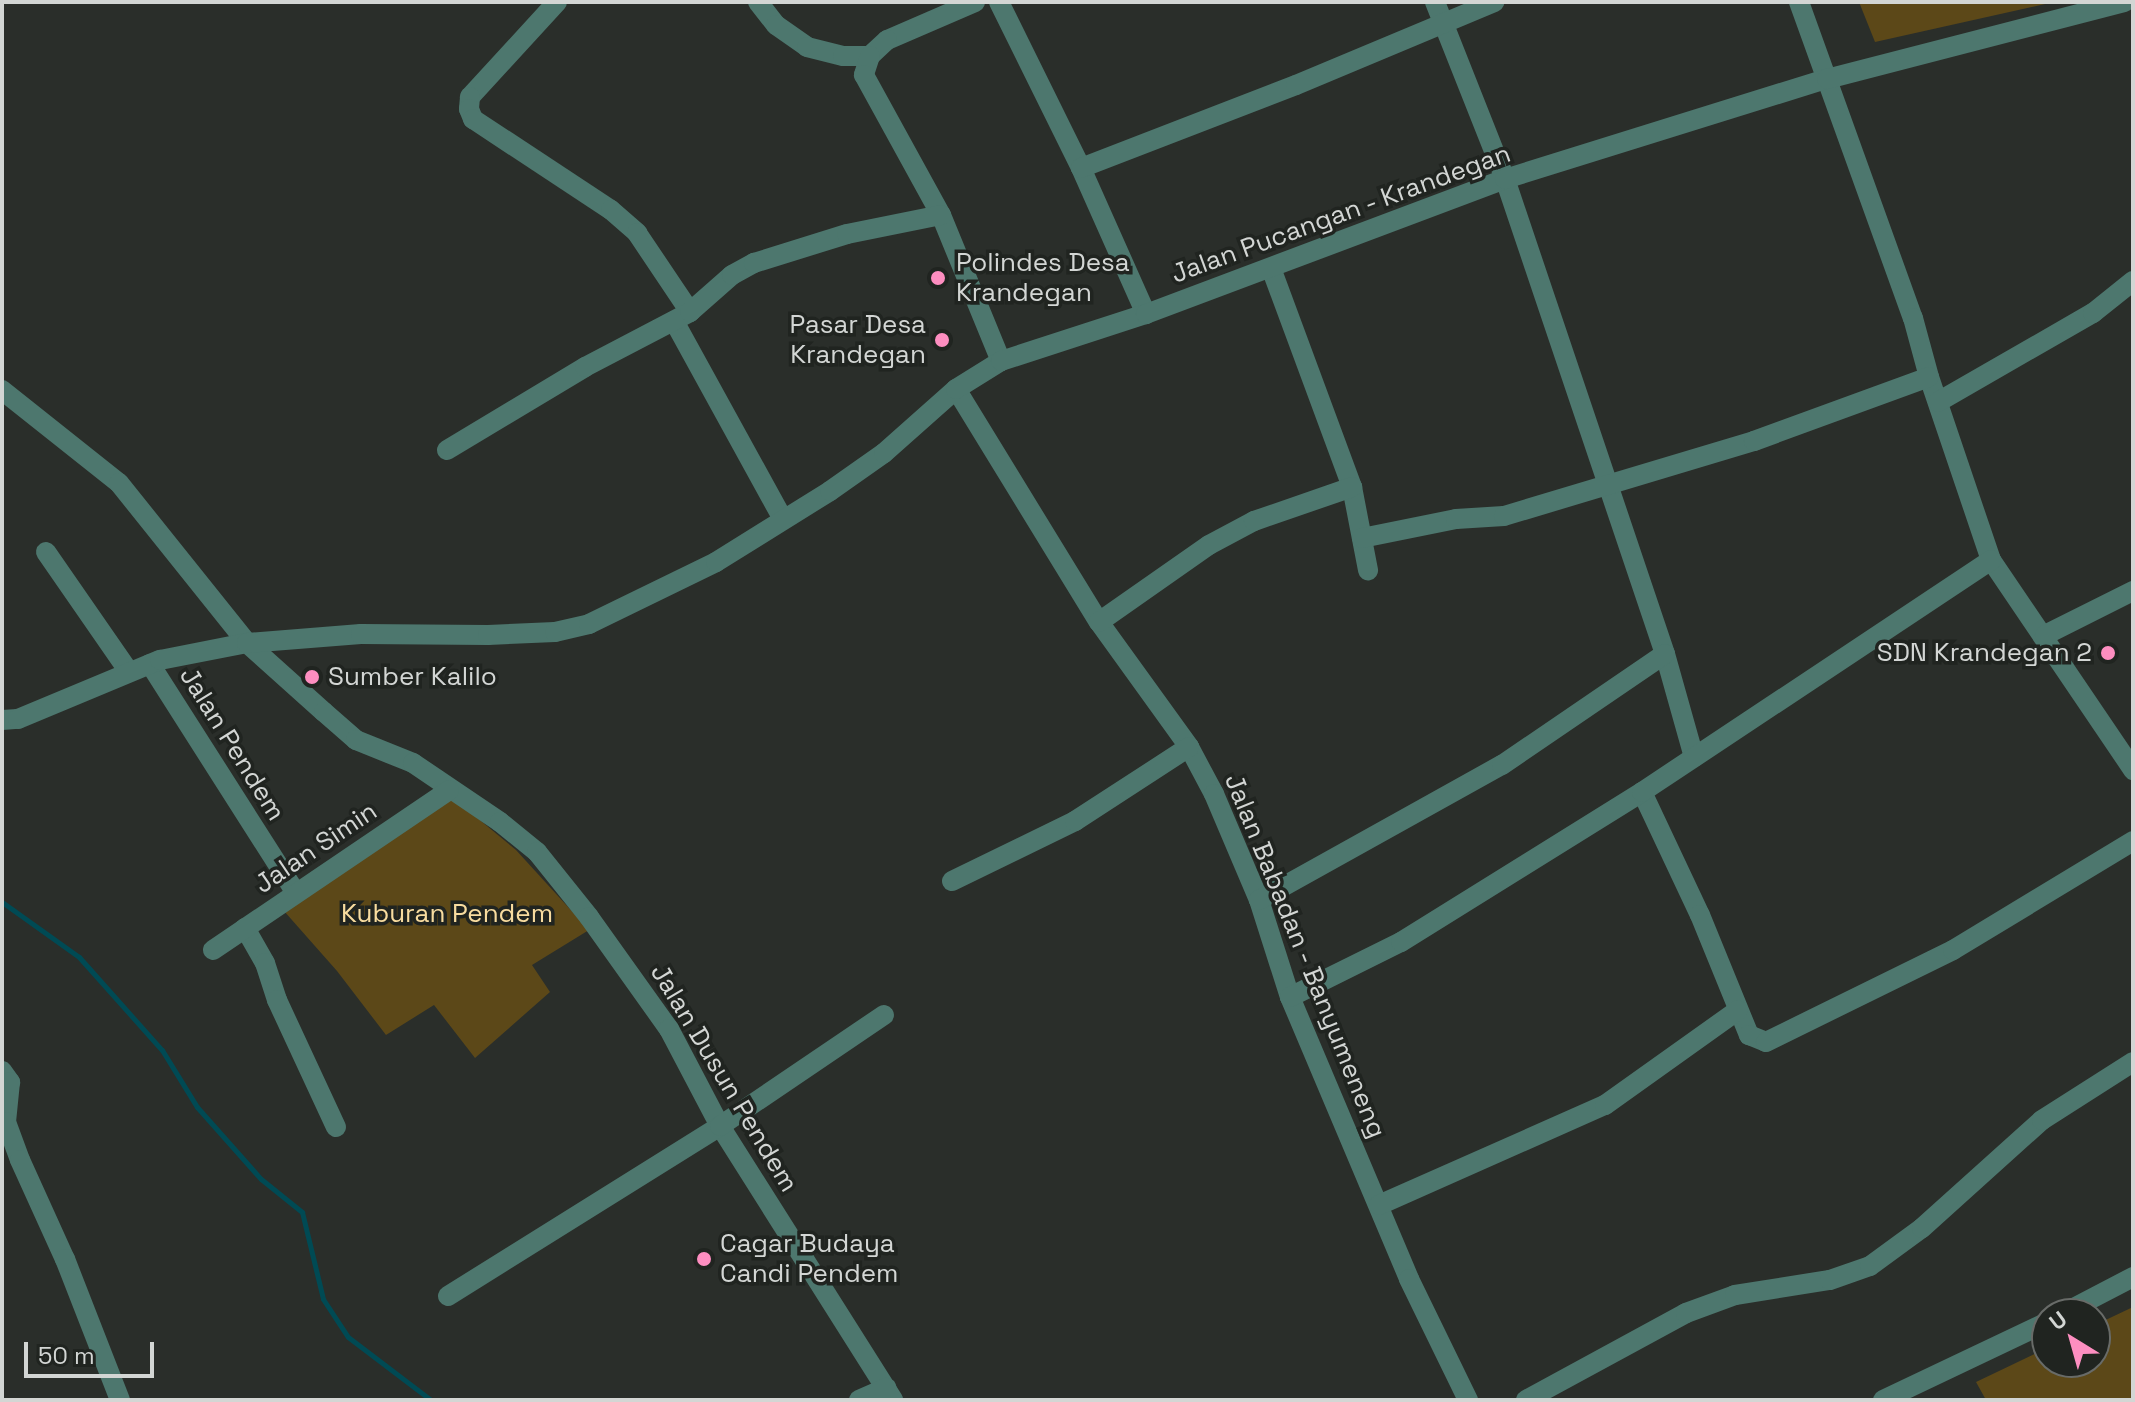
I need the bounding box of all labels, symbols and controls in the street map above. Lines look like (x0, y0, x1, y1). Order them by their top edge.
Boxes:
street label: Jalan Pucangan - Krandegan (1166, 138, 1516, 290)
place label: Polindes Desa Krandegan (956, 247, 1130, 308)
marker: Polindes Desa Krandegan (927, 267, 949, 289)
place label: Pasar Desa Krandegan (790, 309, 926, 370)
marker: Pasar Desa Krandegan (933, 331, 951, 349)
place label: SDN Krandegan 2 (1877, 637, 2092, 669)
marker: SDN Krandegan 2 (2099, 644, 2117, 662)
place label: Sumber Kalilo (328, 661, 497, 693)
street label: Jalan Pendem (172, 662, 292, 826)
marker: Sumber Kalilo (303, 668, 321, 686)
street label: Jalan Babadan - Banyumeneng (1217, 769, 1393, 1143)
street label: Jalan Simin (249, 796, 383, 900)
park label: Kuburan Pendem (341, 898, 553, 930)
street label: Jalan Dusun Pendem (644, 958, 804, 1198)
place label: Cagar Budaya Candi Pendem (720, 1228, 898, 1290)
marker: Cagar Budaya Candi Pendem (695, 1250, 713, 1268)
north arrow (2031, 1298, 2111, 1378)
text: U (2043, 1305, 2072, 1336)
scale bar (28, 1326, 158, 1376)
text: 50 m (38, 1340, 95, 1371)

